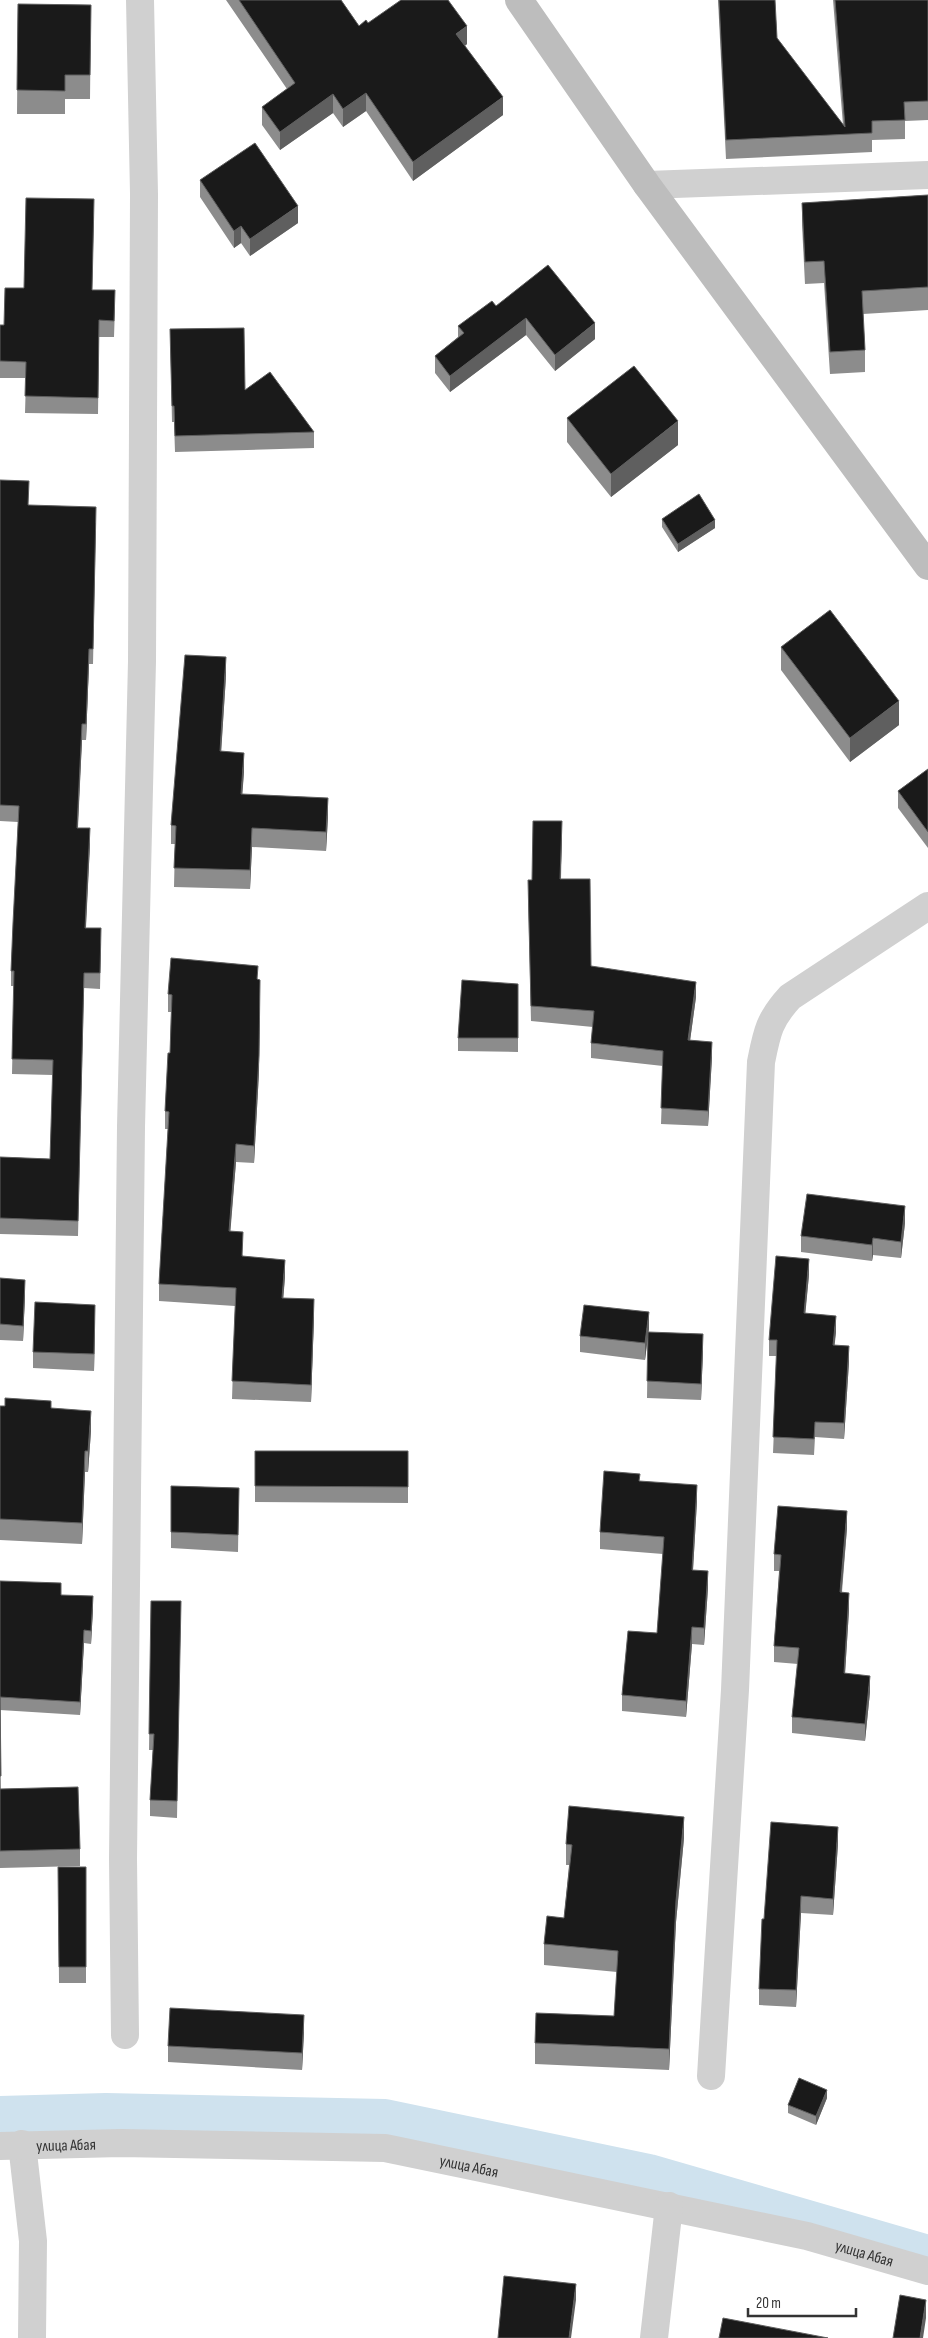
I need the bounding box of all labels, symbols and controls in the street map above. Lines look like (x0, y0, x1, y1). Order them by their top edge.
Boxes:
street label: улица Абая (36, 2136, 96, 2156)
street label: улица Абая (438, 2152, 500, 2182)
street label: улица Абая (833, 2237, 895, 2271)
scale bar (748, 2286, 856, 2318)
text: 20 m (756, 2294, 781, 2313)

